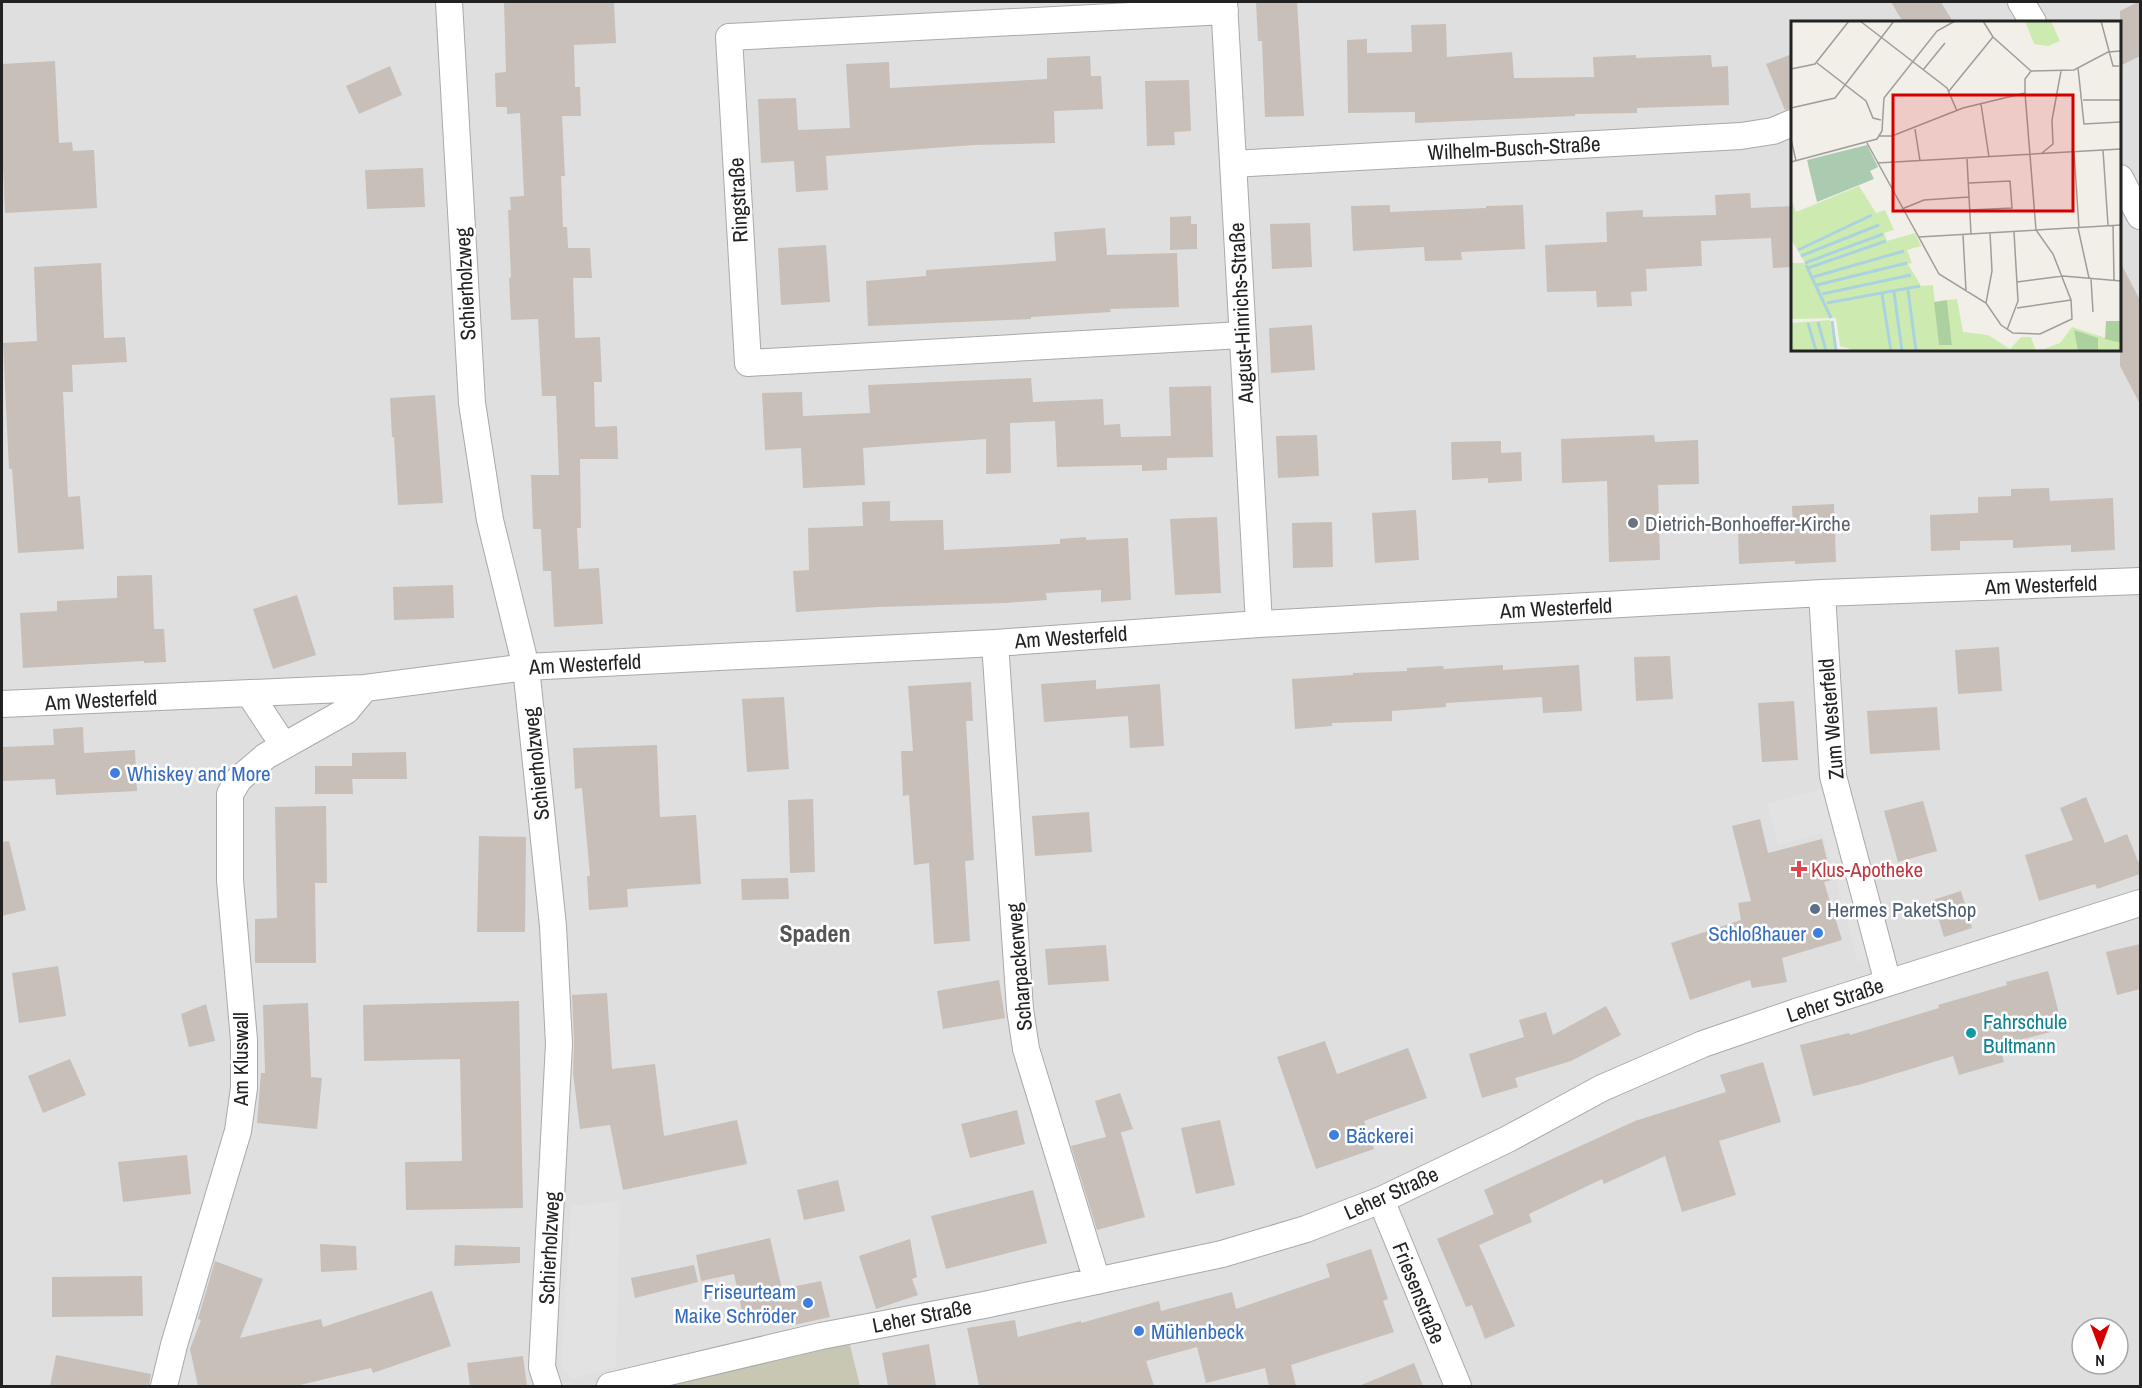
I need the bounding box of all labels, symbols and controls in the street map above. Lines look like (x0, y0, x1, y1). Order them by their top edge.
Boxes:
inset map (1791, 21, 2121, 351)
street label: Wilhelm-Busch-Straße (1427, 129, 1601, 167)
street label: Ringstraße (721, 157, 755, 243)
street label: August-Hinrichs-Straße (1222, 222, 1260, 405)
street label: Schierholzweg (448, 226, 482, 341)
place label: Dietrich-Bonhoeffer-Kirche (1645, 509, 1850, 538)
marker: Dietrich-Bonhoeffer-Kirche (1626, 516, 1640, 530)
street label: Am Westerfeld (1983, 569, 2098, 601)
street label: Am Westerfeld (1498, 591, 1613, 625)
street label: Am Westerfeld (1013, 619, 1128, 655)
street label: Am Westerfeld (527, 647, 642, 681)
street label: Zum Westerfeld (1811, 657, 1851, 781)
street label: Am Westerfeld (43, 683, 158, 717)
street label: Schierholzweg (516, 706, 556, 822)
place label: Whiskey and More (127, 759, 271, 788)
marker: Whiskey and More (108, 766, 122, 780)
place label: Klus-Apotheke (1811, 855, 1923, 884)
marker: Klus-Apotheke (1792, 862, 1806, 876)
place label: Hermes PaketShop (1827, 895, 1976, 924)
street label: Scharpackerweg (999, 901, 1039, 1032)
marker: Hermes PaketShop (1808, 902, 1822, 916)
district label: Spaden (779, 917, 851, 949)
place label: Schloßhauer (1708, 919, 1806, 948)
marker: Schloßhauer (1811, 926, 1825, 940)
street label: Leher Straße (1783, 971, 1887, 1029)
place label: Fahrschule Bultmann (1983, 1007, 2067, 1060)
street label: Am Kluswall (226, 1012, 255, 1107)
marker: Fahrschule Bultmann (1964, 1026, 1978, 1040)
place label: Bäckerei (1346, 1121, 1414, 1150)
marker: Bäckerei (1327, 1128, 1341, 1142)
street label: Leher Straße (1339, 1159, 1443, 1227)
street label: Schierholzweg (532, 1190, 566, 1305)
street label: Friesenstraße (1385, 1238, 1453, 1348)
place label: Friseurteam Maike Schröder (674, 1277, 796, 1330)
street label: Leher Straße (870, 1292, 974, 1340)
marker: Friseurteam Maike Schröder (801, 1296, 815, 1310)
north arrow (2070, 1316, 2130, 1376)
place label: Mühlenbeck (1151, 1317, 1244, 1346)
marker: Mühlenbeck (1132, 1324, 1146, 1338)
text: N (2095, 1350, 2105, 1372)

